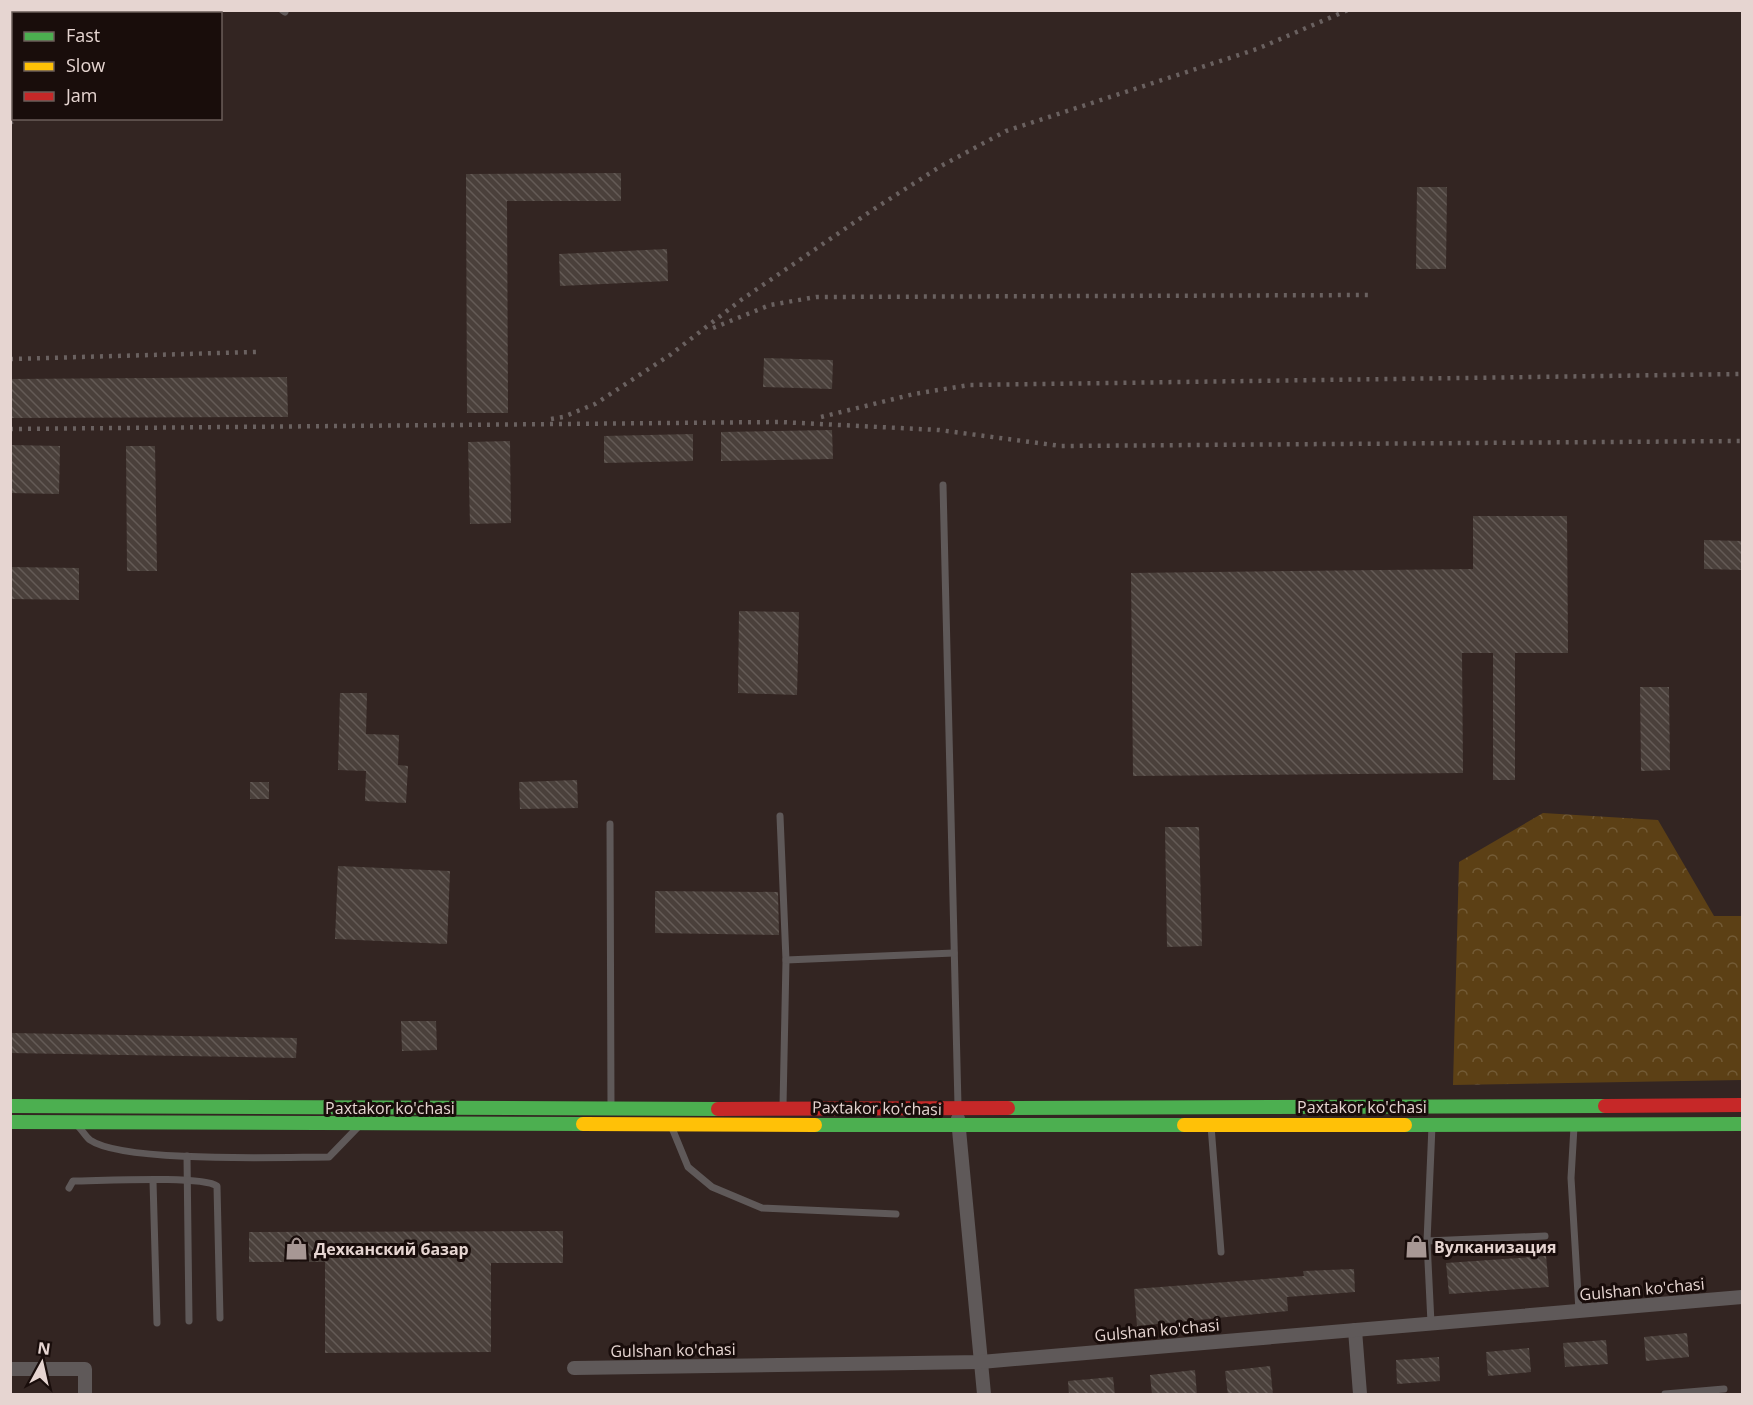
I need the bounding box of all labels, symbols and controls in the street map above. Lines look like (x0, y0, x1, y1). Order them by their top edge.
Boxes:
legend (12, 12, 222, 120)
text: Fast (66, 23, 100, 47)
text: Slow (66, 53, 105, 77)
text: Jam (64, 83, 98, 107)
street label: Paxtakor ko'chasi (812, 1096, 942, 1120)
street label: Paxtakor ko'chasi (1297, 1096, 1427, 1118)
street label: Paxtakor ko'chasi (325, 1097, 455, 1119)
shop icon: Вулканизация (1403, 1234, 1429, 1260)
shop icon: Дехканский базар (283, 1236, 309, 1262)
place label: Вулканизация (1434, 1236, 1556, 1258)
place label: Дехканский базар (314, 1238, 469, 1260)
street label: Gulshan ko'chasi (1579, 1273, 1705, 1305)
street label: Gulshan ko'chasi (1094, 1314, 1220, 1346)
north arrow (12, 1333, 72, 1393)
text: N (36, 1336, 52, 1360)
street label: Gulshan ko'chasi (610, 1338, 736, 1362)

